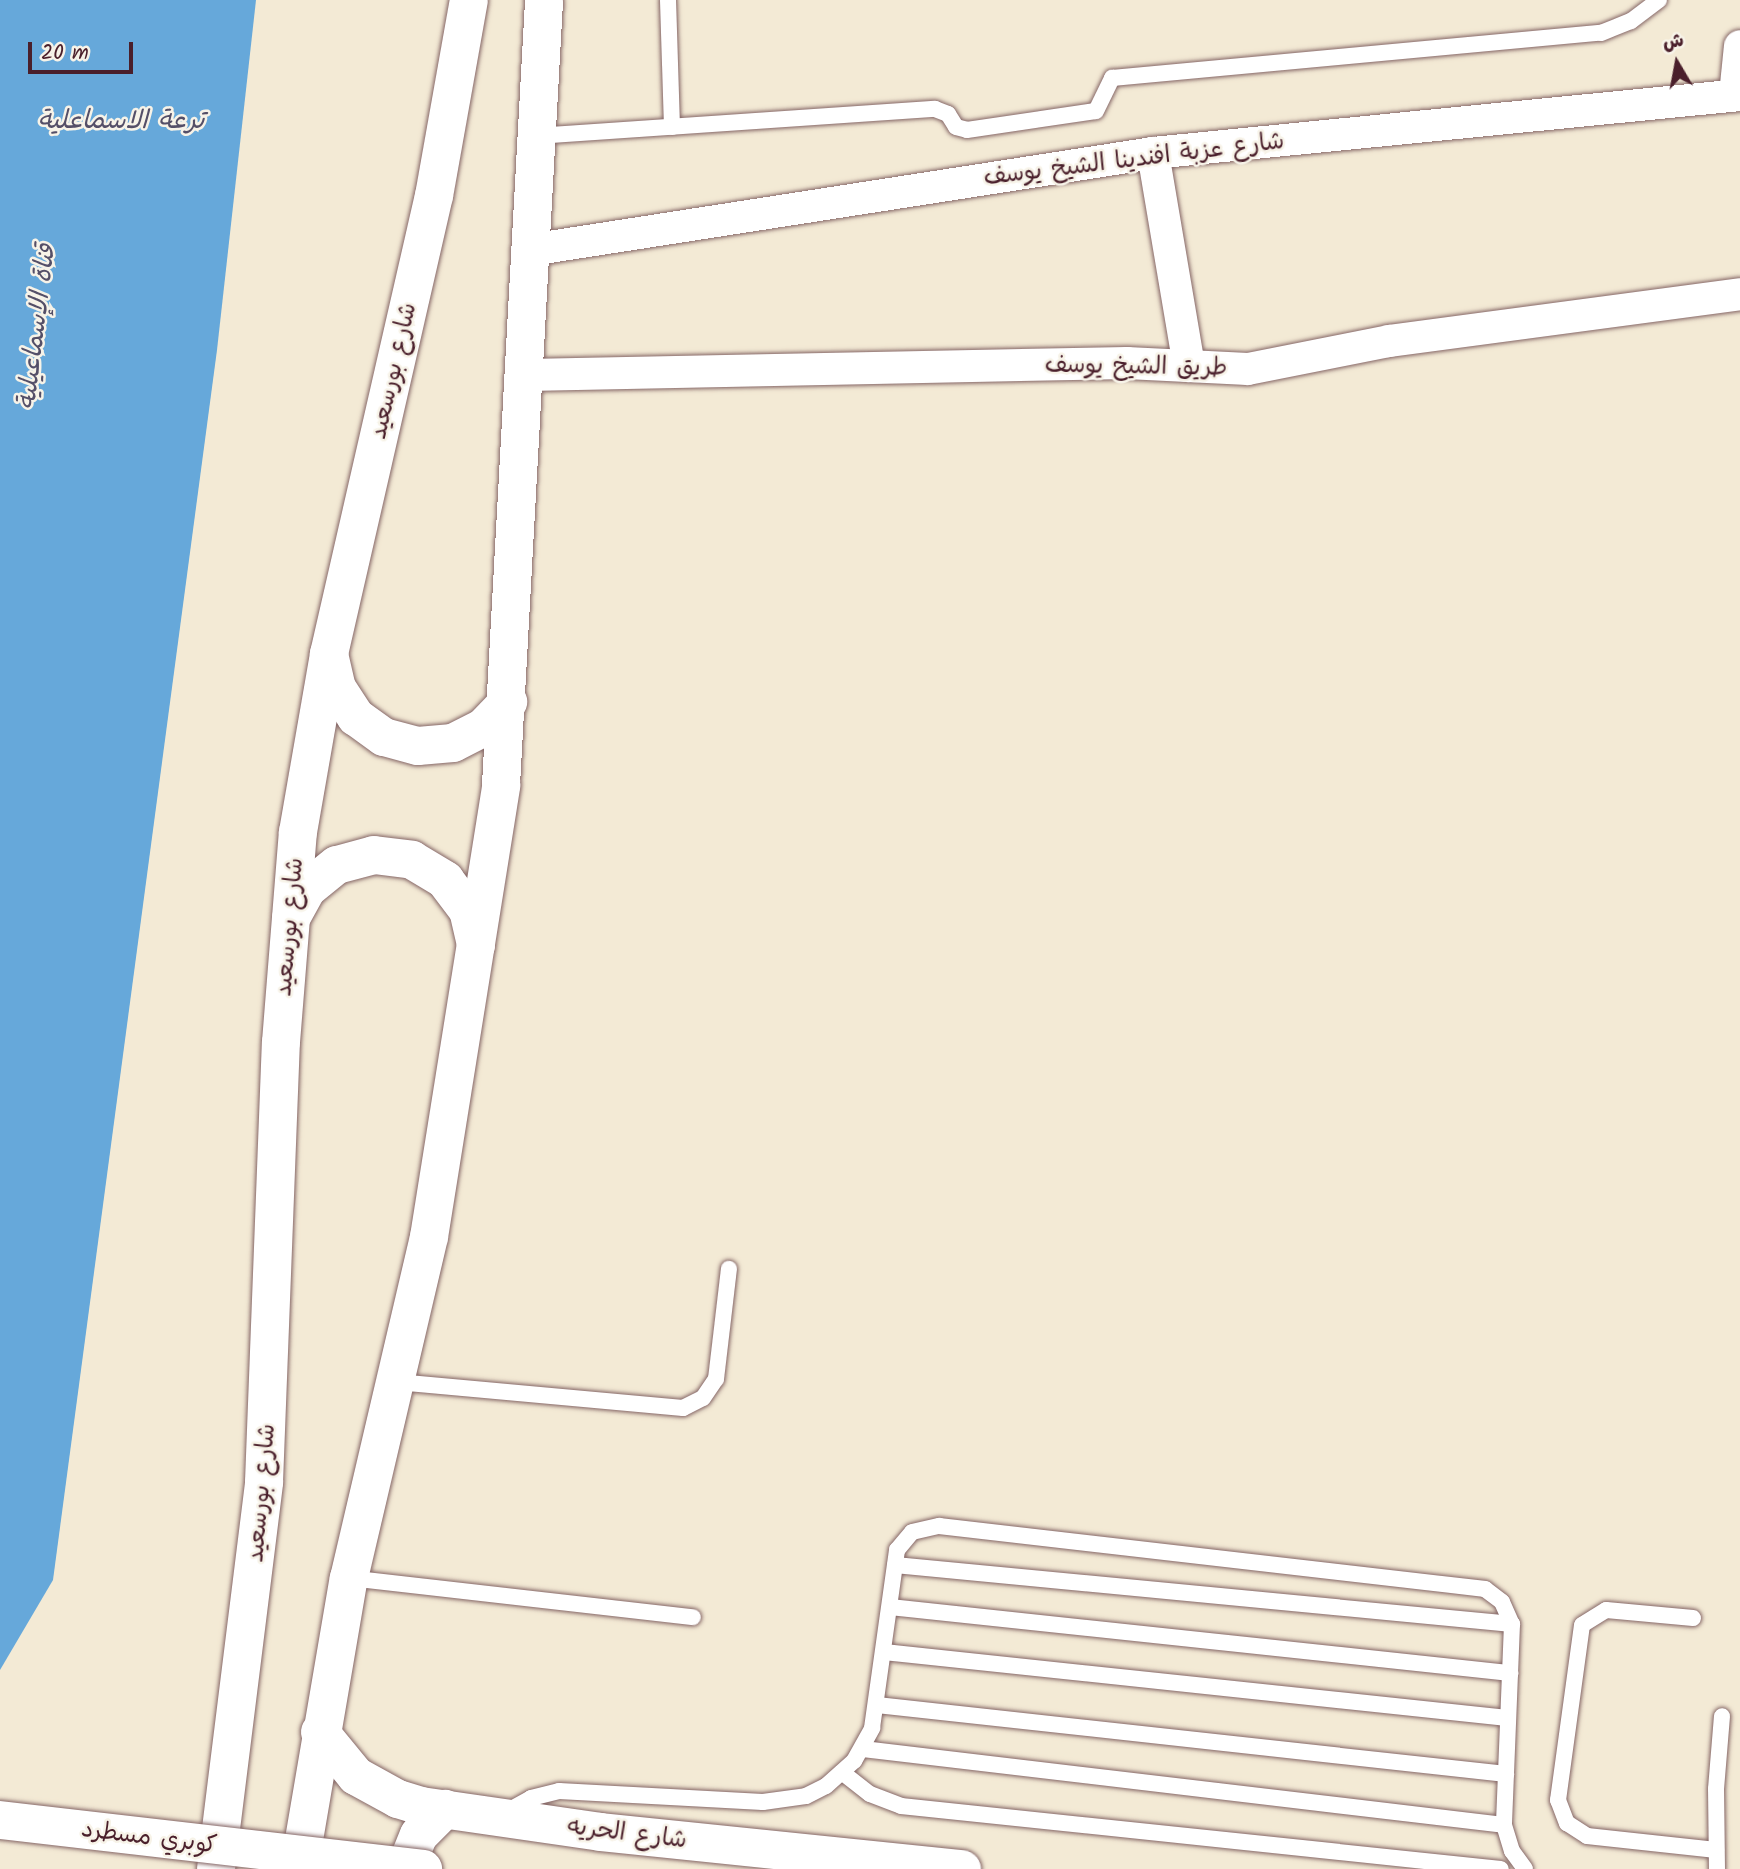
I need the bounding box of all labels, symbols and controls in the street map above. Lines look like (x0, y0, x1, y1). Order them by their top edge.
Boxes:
text: ش (1660, 26, 1686, 59)
scale bar (32, 28, 136, 72)
north arrow (1642, 28, 1712, 98)
text: 20 m (41, 37, 89, 70)
water label: ترعة الاسماعلية (38, 106, 204, 138)
street label: شارع عزبة افندينا الشيخ يوسف (982, 127, 1286, 193)
water label: قناة الإسماعيلية (12, 242, 64, 412)
street label: شارع بورسعيد (364, 300, 424, 442)
street label: طريق الشيخ يوسف (1045, 351, 1227, 383)
street label: شارع بورسعيد (270, 856, 310, 998)
street label: شارع بورسعيد (242, 1422, 282, 1564)
street label: شارع الحريه (566, 1812, 688, 1856)
street label: كوبري مسطرد (80, 1815, 218, 1861)

